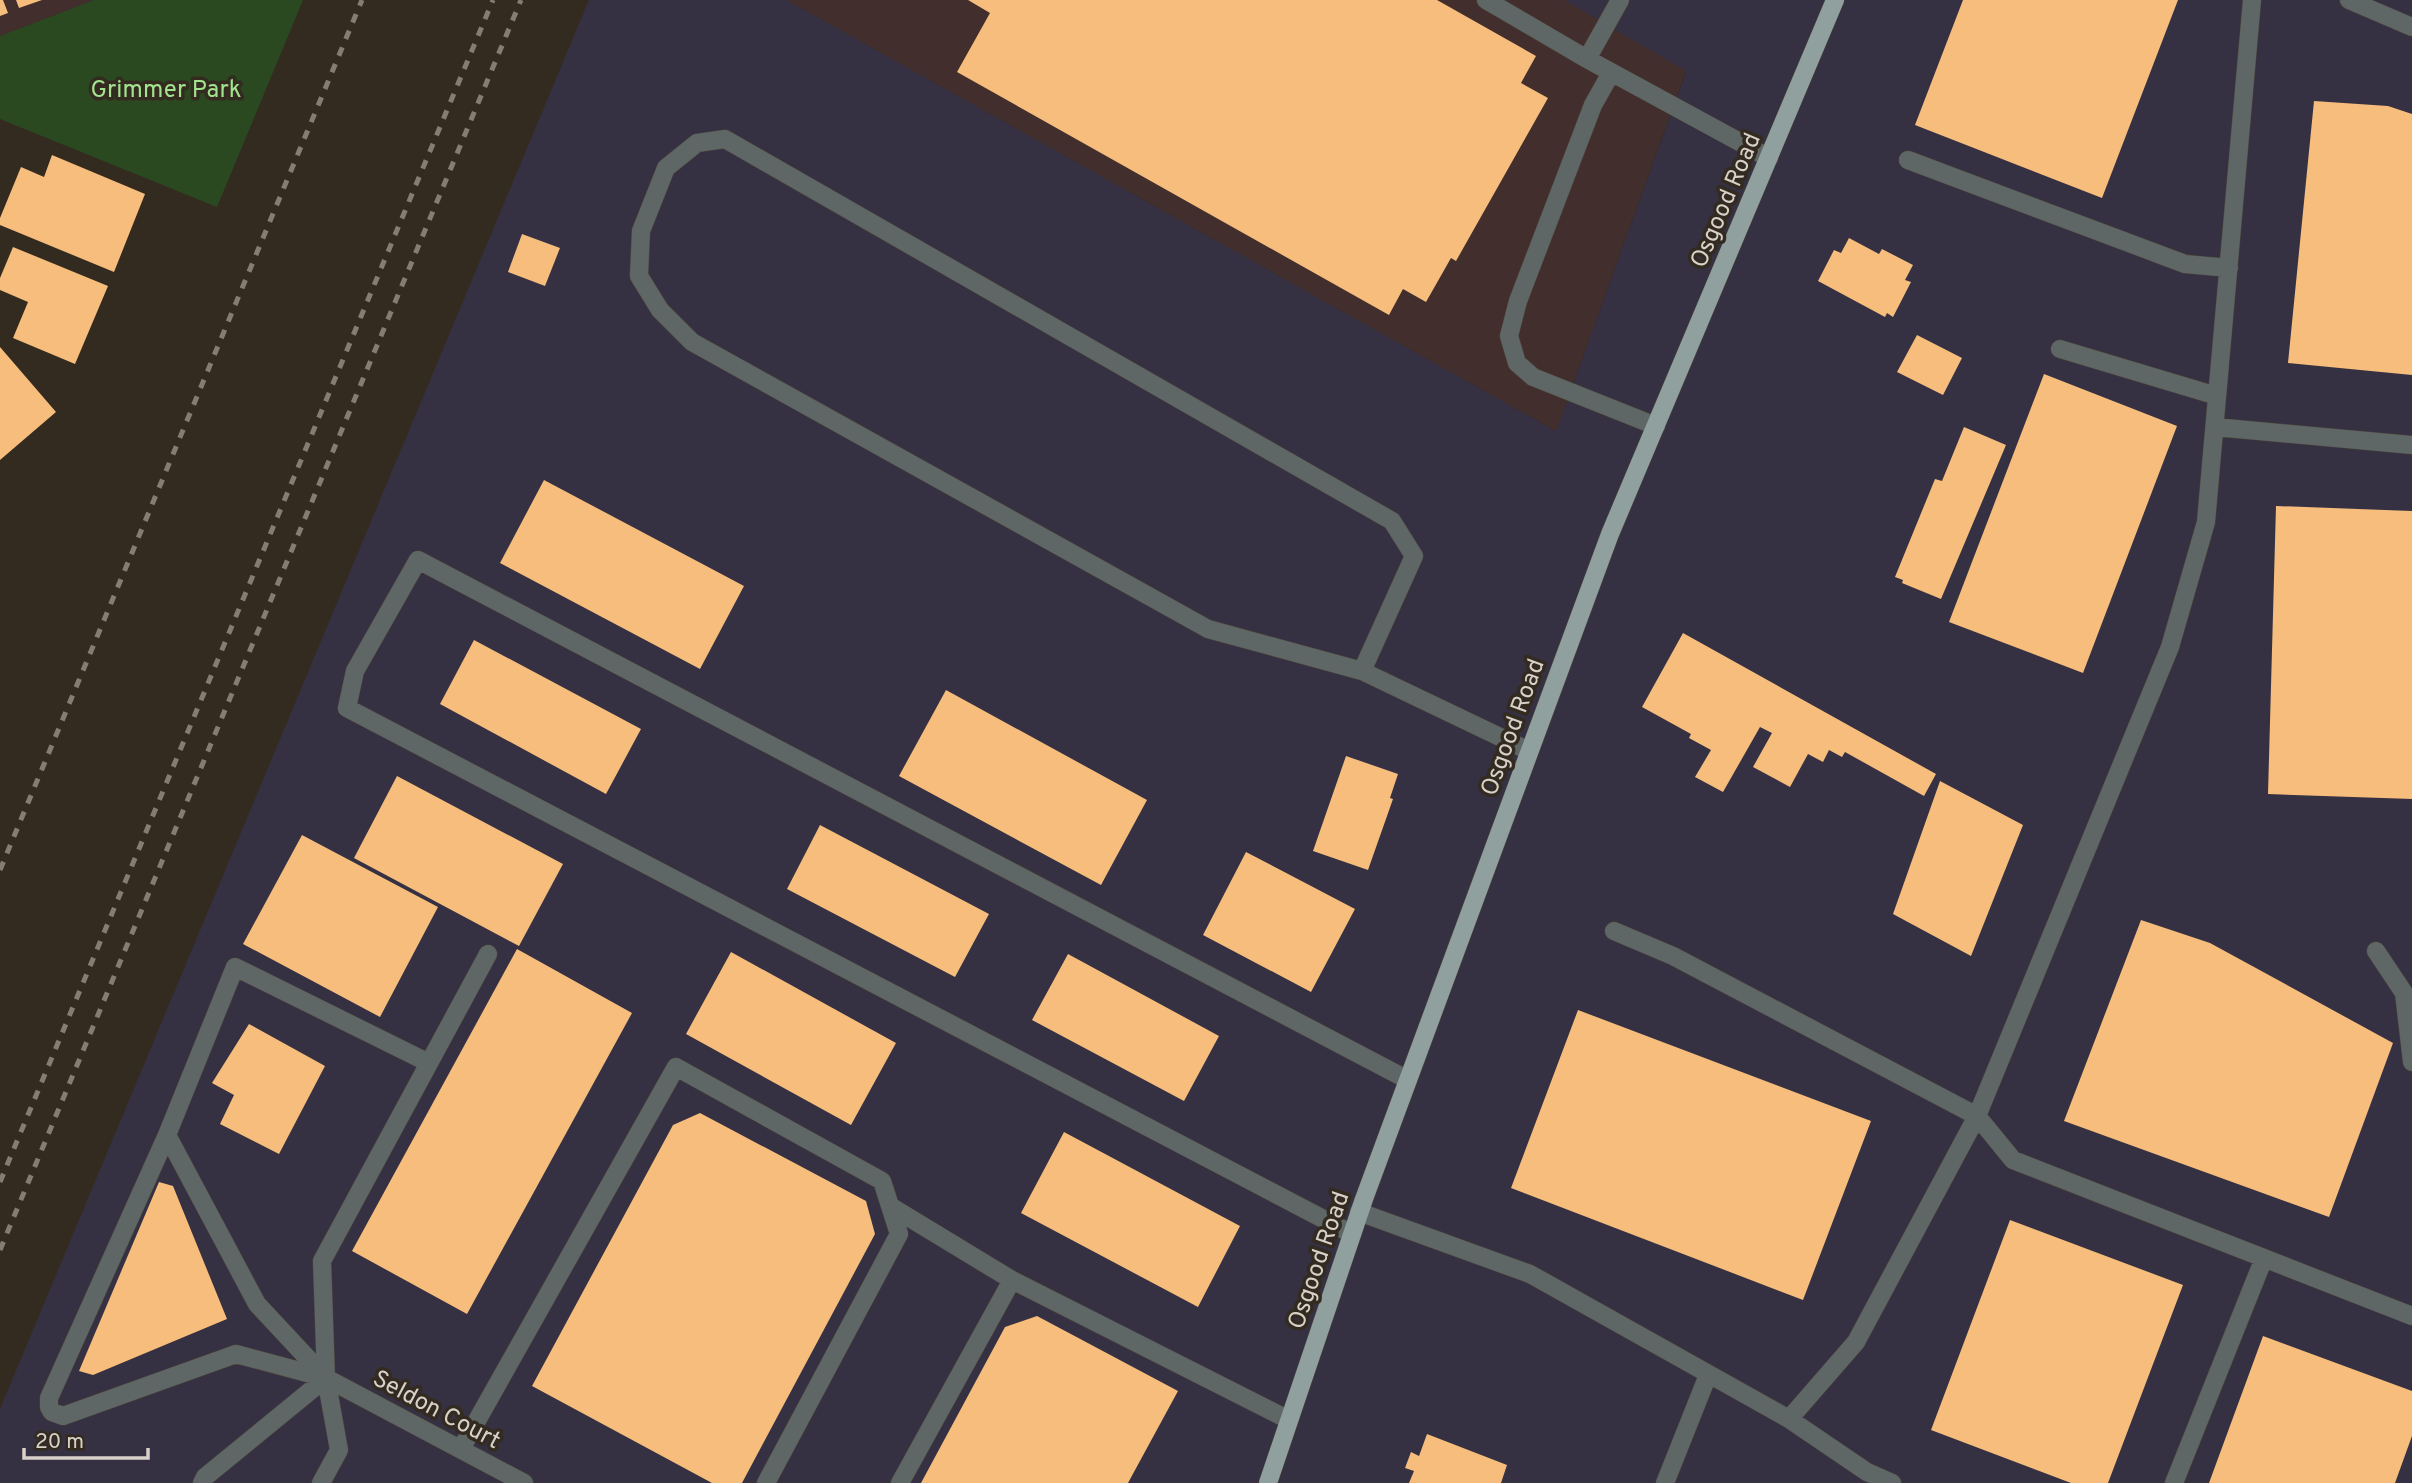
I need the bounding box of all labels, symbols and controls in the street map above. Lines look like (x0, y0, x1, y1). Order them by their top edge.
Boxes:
park label: Grimmer Park (91, 76, 241, 106)
street label: Osgood Road (1685, 129, 1769, 273)
street label: Osgood Road (1475, 655, 1553, 800)
street label: Osgood Road (1282, 1188, 1357, 1333)
street label: Seldon Court (367, 1365, 505, 1457)
scale bar (24, 1416, 149, 1460)
text: 20 m (35, 1429, 84, 1456)

